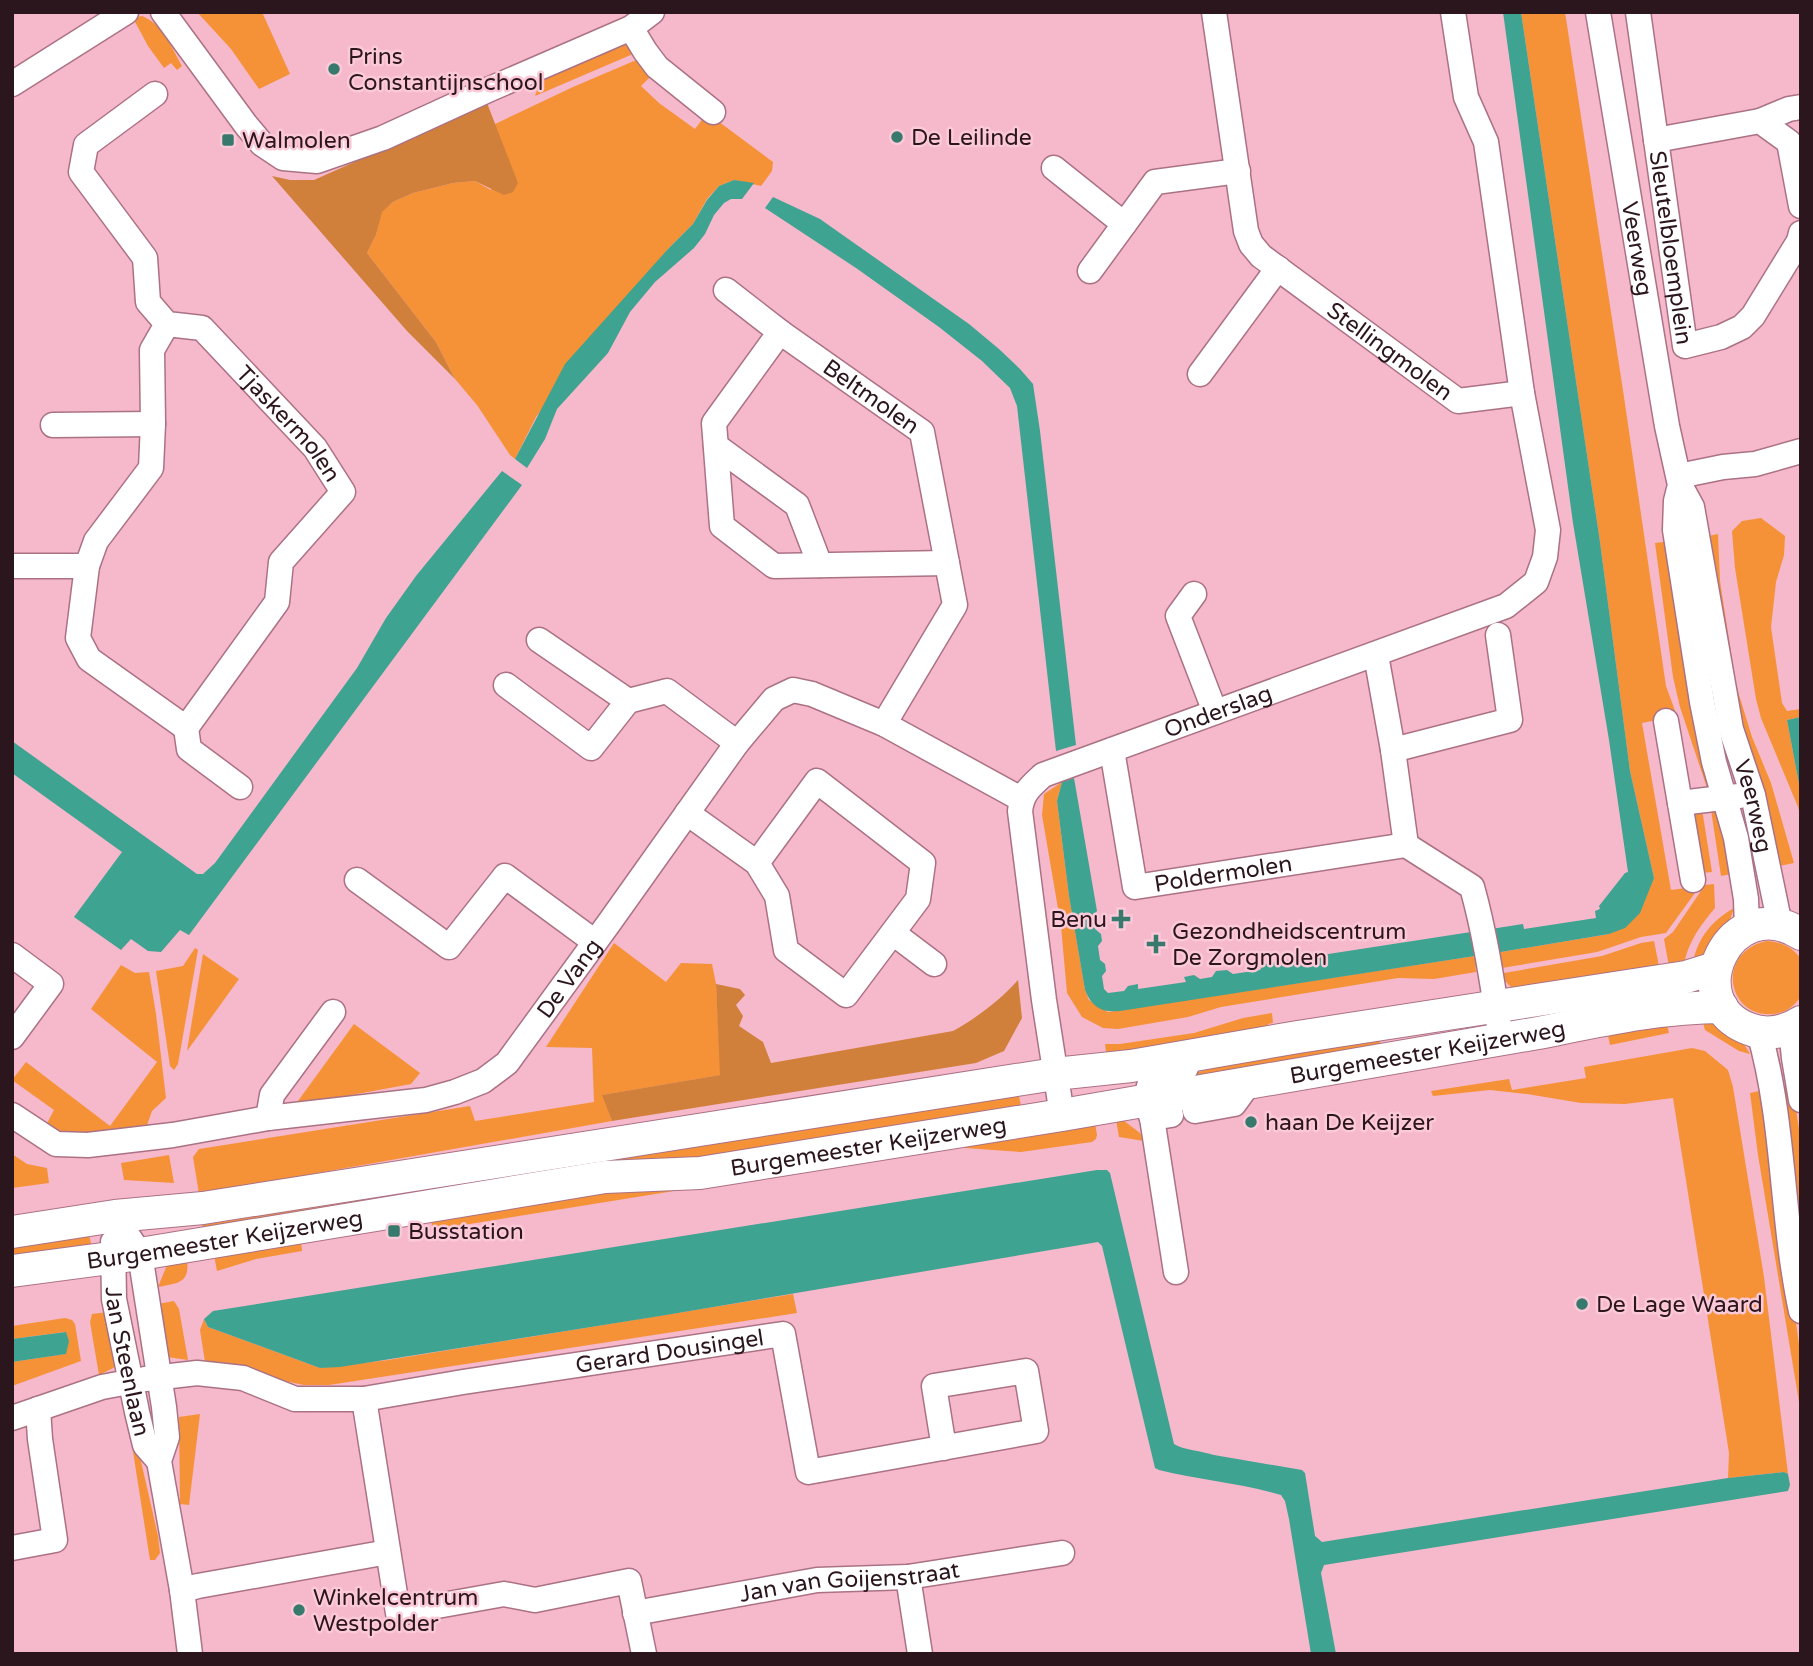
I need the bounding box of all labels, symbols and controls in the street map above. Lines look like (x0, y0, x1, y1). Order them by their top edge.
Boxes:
place label: Prins Constantijnschool (348, 43, 543, 97)
marker: Prins Constantijnschool (326, 61, 342, 77)
place label: De Leilinde (911, 124, 1032, 152)
place label: Walmolen (242, 127, 351, 155)
marker: De Leilinde (889, 129, 905, 145)
marker: Walmolen (220, 132, 236, 148)
street label: Sleutelbloemplein (1643, 149, 1698, 347)
street label: Veerweg (1615, 200, 1658, 298)
street label: Stellingmolen (1321, 296, 1458, 407)
street label: Beltmolen (817, 354, 924, 441)
street label: Tjaskermolen (230, 360, 346, 487)
street label: Onderslag (1160, 680, 1276, 745)
street label: Veerweg (1727, 756, 1778, 855)
street label: Poldermolen (1152, 850, 1294, 899)
place label: Benu (1050, 906, 1107, 934)
marker: Benu (1113, 911, 1129, 927)
place label: Gezondheidscentrum De Zorgmolen (1172, 918, 1406, 972)
street label: De Vang (531, 933, 608, 1024)
marker: Gezondheidscentrum De Zorgmolen (1146, 934, 1166, 954)
street label: Burgemeester Keijzerweg (1288, 1015, 1568, 1091)
place label: haan De Keijzer (1265, 1109, 1434, 1137)
street label: Burgemeester Keijzerweg (728, 1111, 1009, 1183)
marker: haan De Keijzer (1243, 1114, 1259, 1130)
street label: Burgemeester Keijzerweg (85, 1204, 365, 1276)
place label: Busstation (408, 1218, 524, 1246)
marker: Busstation (386, 1223, 402, 1239)
street label: Jan Steenlaan (99, 1287, 155, 1439)
place label: De Lage Waard (1596, 1291, 1763, 1319)
marker: De Lage Waard (1574, 1296, 1590, 1312)
street label: Gerard Dousingel (574, 1324, 766, 1380)
street label: Jan van Goijenstraat (737, 1556, 962, 1609)
place label: Winkelcentrum Westpolder (313, 1584, 478, 1638)
marker: Winkelcentrum Westpolder (291, 1602, 307, 1618)

